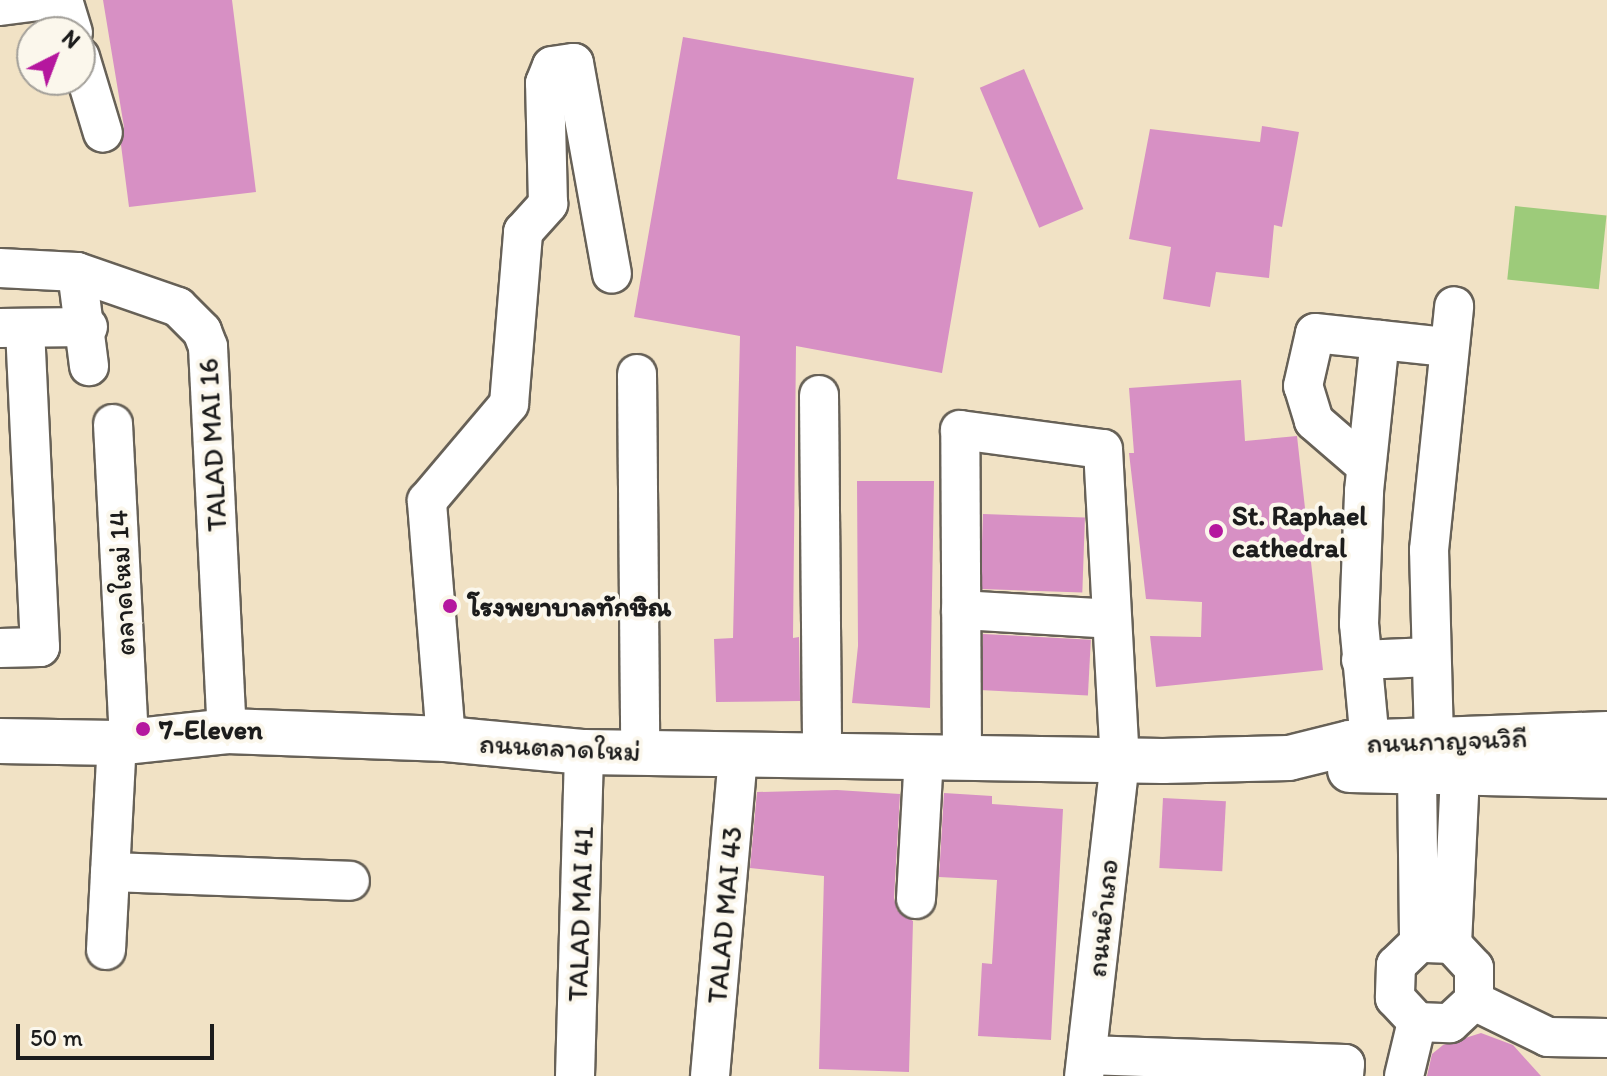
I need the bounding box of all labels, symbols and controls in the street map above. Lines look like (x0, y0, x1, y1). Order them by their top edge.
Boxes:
north arrow (16, 16, 96, 96)
text: N (56, 24, 86, 54)
street label: TALAD MAI 16 (191, 359, 233, 531)
place label: St. Raphael cathedral (1232, 498, 1367, 564)
street label: ตลาดใหม่ 14 (100, 509, 142, 657)
marker: St. Raphael cathedral (1207, 522, 1225, 540)
place label: โรงพยาบาลทักษิณ (468, 589, 671, 623)
marker: โรงพยาบาลทักษิณ (439, 595, 461, 617)
place label: 7-Eleven (159, 712, 263, 746)
marker: 7-Eleven (134, 720, 152, 738)
street label: ถนนกาญจนวิถี (1366, 720, 1528, 760)
street label: ถนนตลาดใหม่ (479, 726, 641, 768)
street label: TALAD MAI 41 (560, 827, 600, 1001)
street label: TALAD MAI 43 (700, 827, 748, 1003)
street label: ถนนอำเภอ (1079, 857, 1125, 979)
scale bar (20, 1008, 218, 1058)
text: 50 m (30, 1023, 83, 1052)

